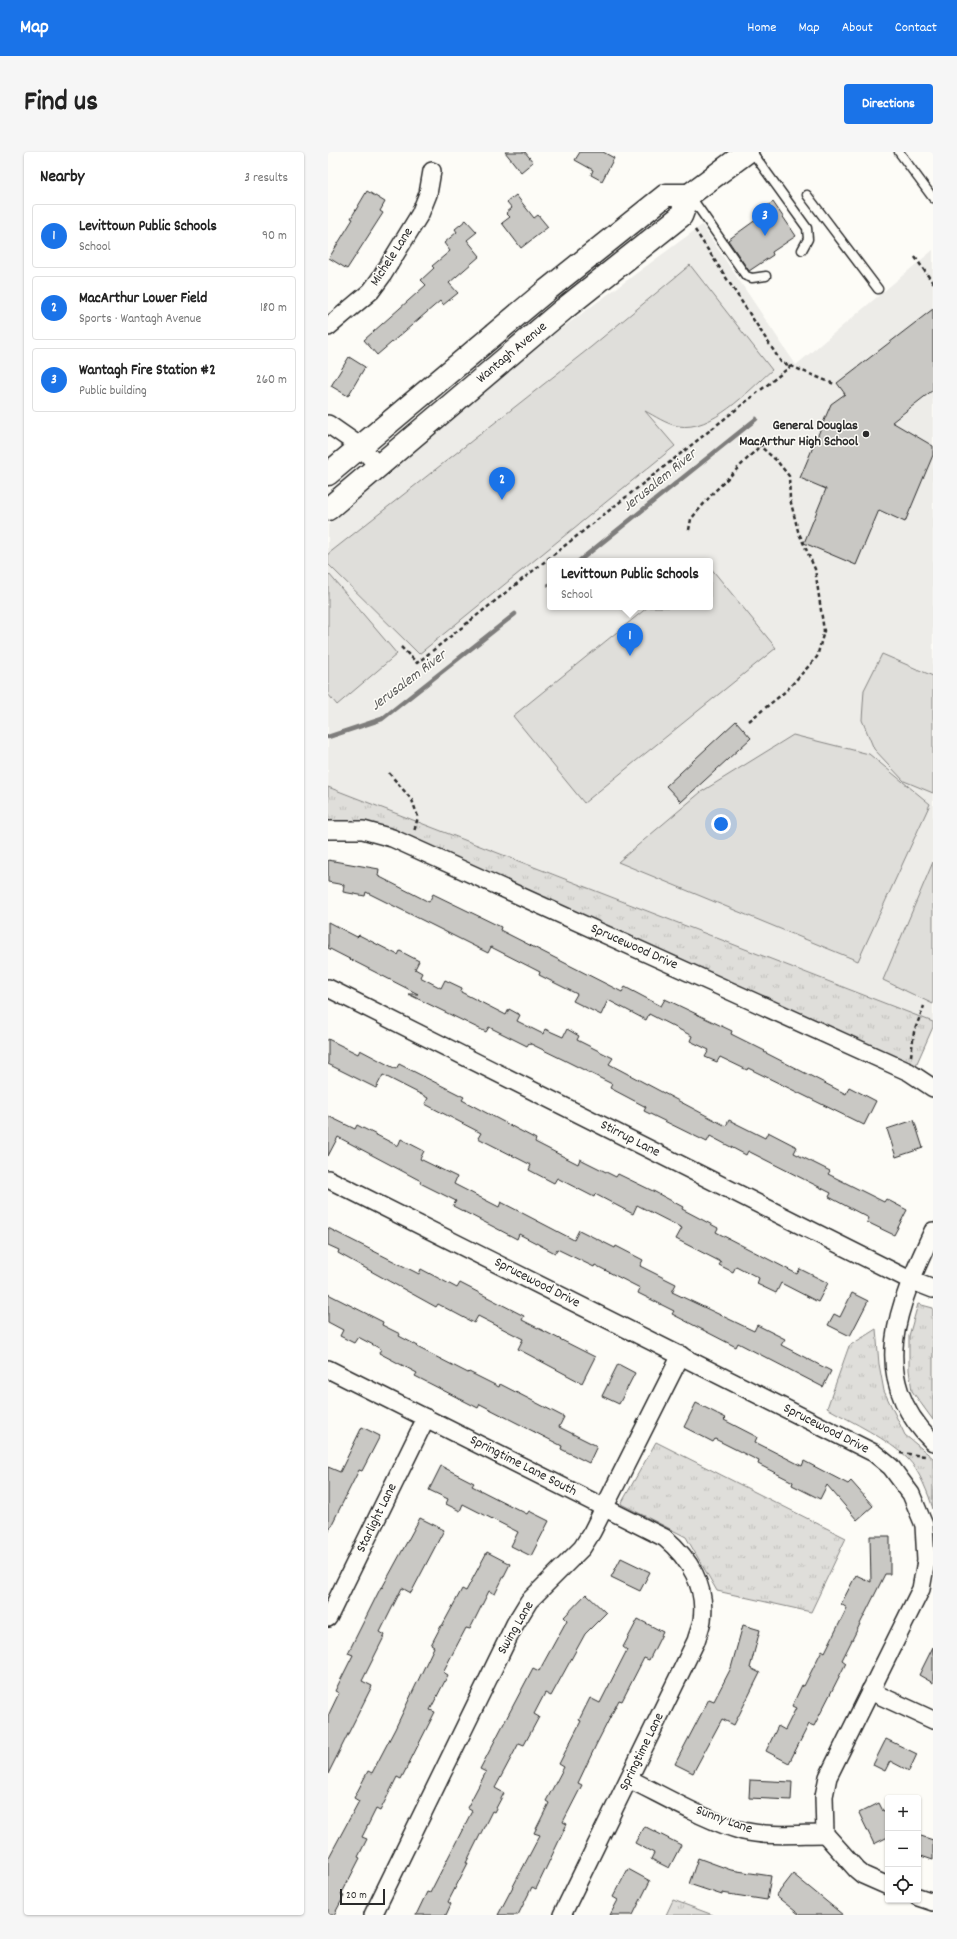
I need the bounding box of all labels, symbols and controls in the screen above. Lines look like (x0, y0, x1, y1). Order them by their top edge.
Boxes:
text: Map (20, 15, 49, 42)
text: Home (747, 18, 776, 38)
text: Map (798, 18, 820, 38)
text: About (842, 18, 873, 38)
text: Contact (895, 18, 937, 38)
text: Find us (24, 84, 98, 124)
button: Directions (844, 84, 933, 124)
text: Nearby (40, 166, 84, 190)
text: 3 results (244, 169, 288, 188)
pin: 3 (752, 203, 778, 236)
text: Levittown Public Schools (79, 216, 217, 238)
street label: Michele Lane (365, 224, 419, 290)
text: 1 (53, 227, 55, 246)
text: 90 m (262, 227, 287, 246)
text: School (79, 238, 111, 257)
text: MacArthur Lower Field (79, 288, 207, 310)
text: 2 (51, 299, 57, 318)
text: 180 m (260, 299, 287, 318)
text: Sports · Wantagh Avenue (79, 310, 201, 329)
street label: Wantagh Avenue (472, 317, 552, 389)
text: Wantagh Fire Station #2 (79, 360, 216, 382)
text: 3 (51, 371, 57, 390)
text: 260 m (256, 371, 287, 390)
text: Public building (79, 382, 147, 401)
place label: General Douglas MacArthur High School (739, 416, 859, 452)
marker: General Douglas MacArthur High School (861, 429, 871, 439)
water label: Jerusalem River (618, 443, 703, 518)
pin: 2 (489, 467, 515, 500)
popup (547, 558, 713, 610)
text: Levittown Public Schools (561, 564, 699, 586)
text: School (561, 586, 593, 605)
pin: 1 (617, 623, 643, 656)
water label: Jerusalem River (367, 644, 453, 717)
your location (711, 814, 731, 834)
street label: Sprucewood Drive (587, 919, 681, 975)
street label: Stirrup Lane (597, 1115, 663, 1163)
street label: Sprucewood Drive (491, 1253, 583, 1313)
street label: Sprucewood Drive (780, 1399, 872, 1459)
street label: Springtime Lane South (466, 1430, 580, 1502)
street label: Starlight Lane (352, 1480, 402, 1556)
street label: Swing Lane (493, 1598, 539, 1658)
street label: Springtime Lane (614, 1710, 670, 1794)
map controls (885, 1795, 921, 1903)
button: + (885, 1795, 921, 1831)
street label: Sunny Lane (693, 1801, 755, 1839)
button: − (885, 1831, 921, 1867)
button: locate (885, 1867, 921, 1903)
scale bar (340, 1887, 385, 1906)
text: 20 m (346, 1888, 367, 1904)

